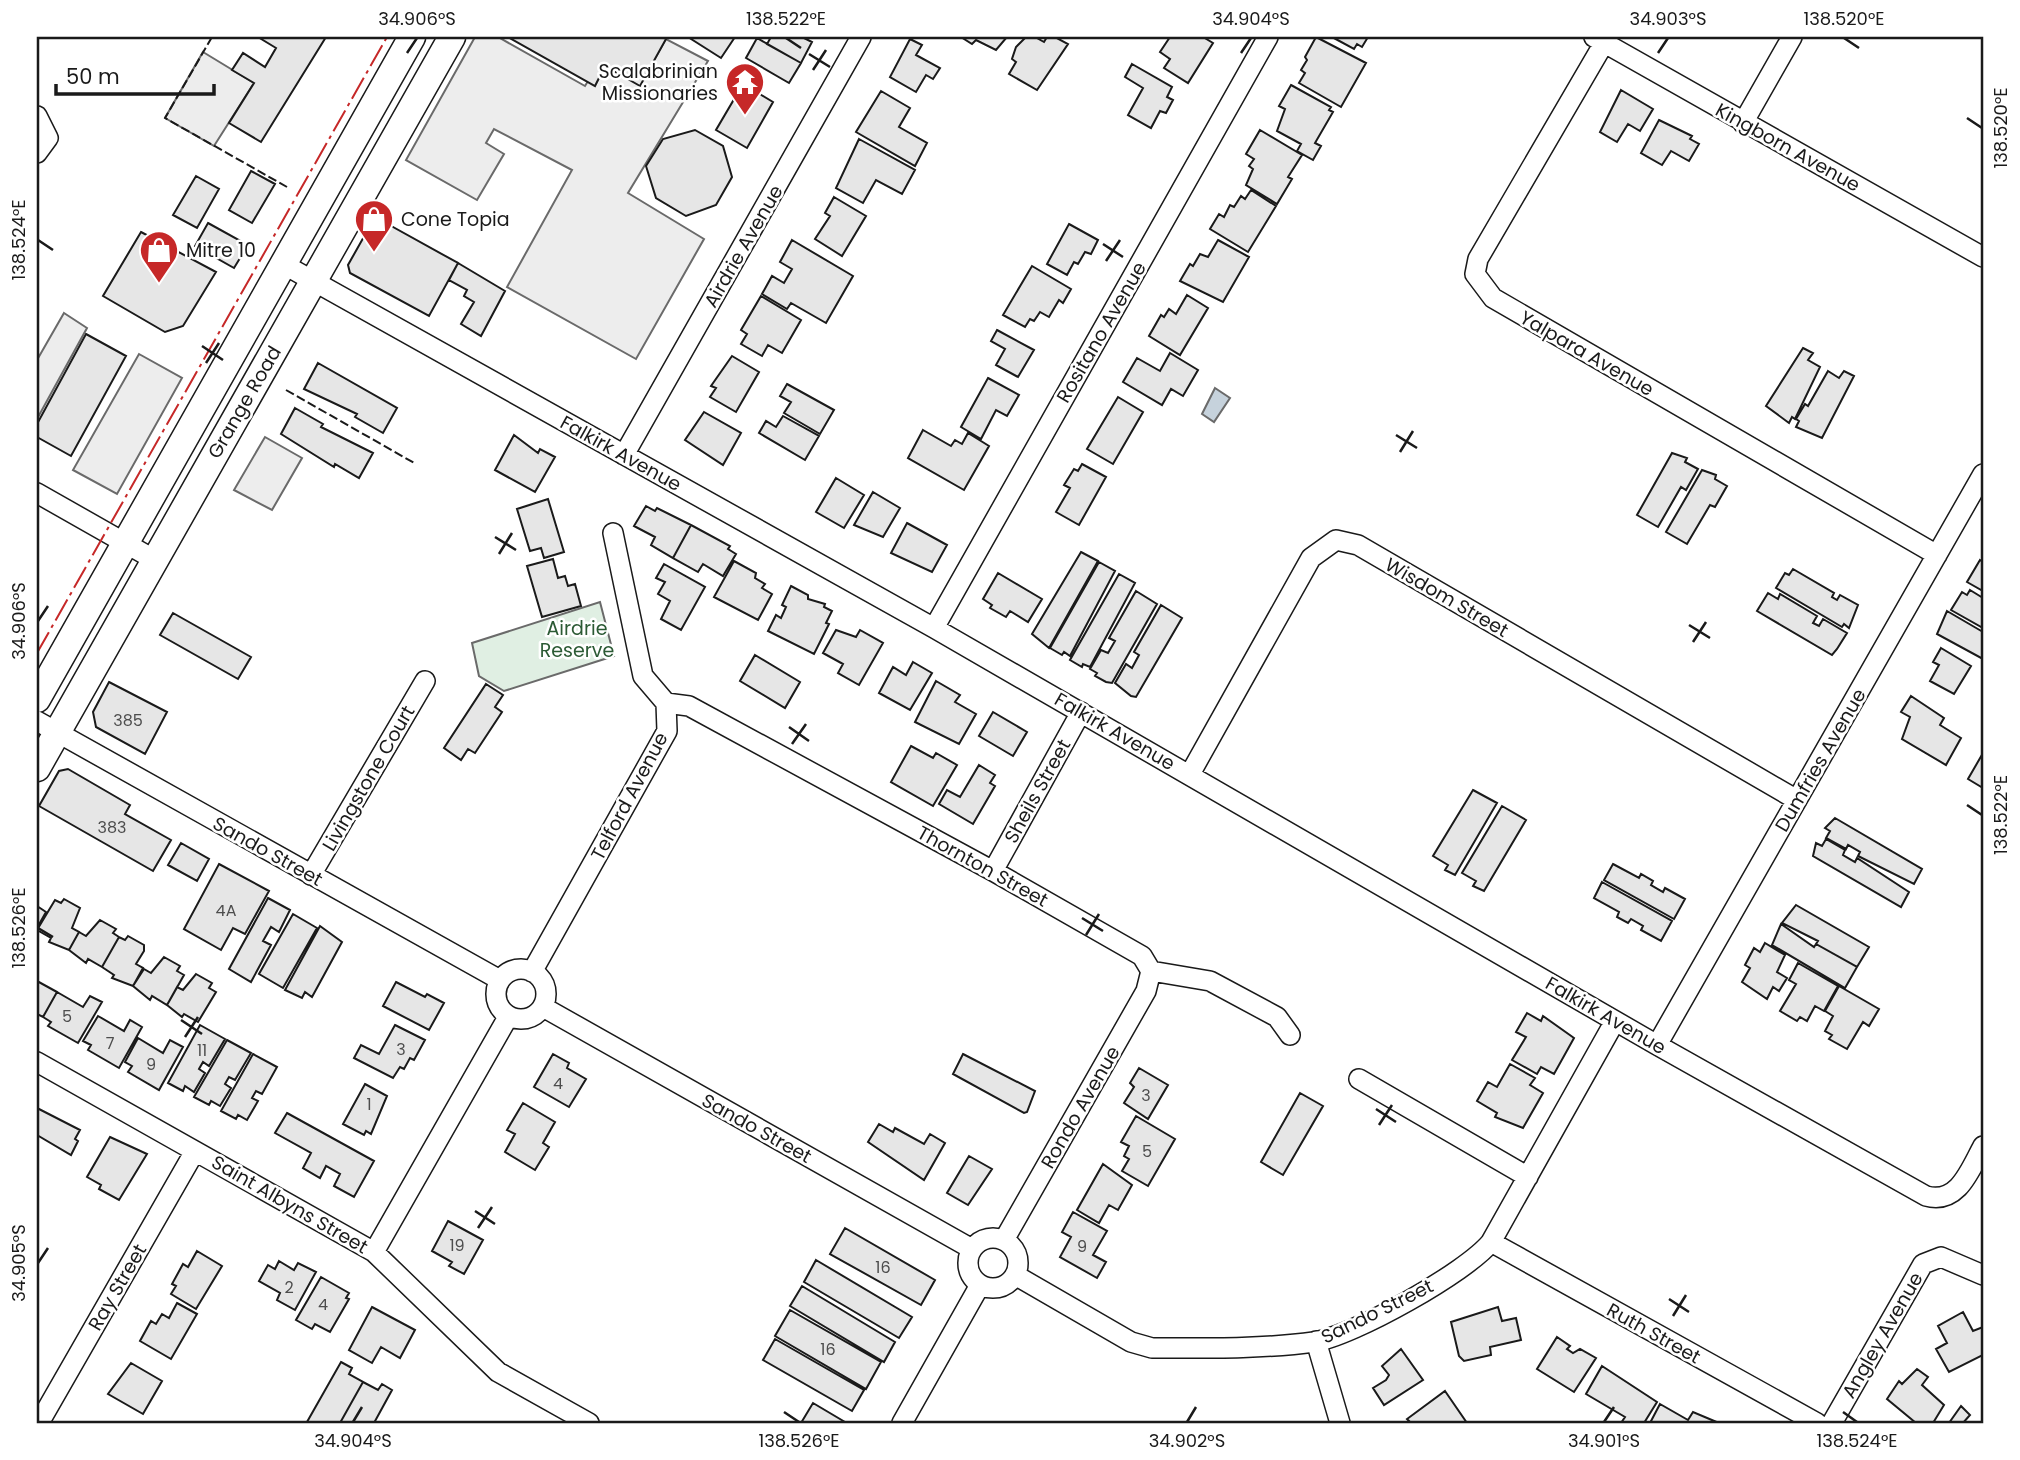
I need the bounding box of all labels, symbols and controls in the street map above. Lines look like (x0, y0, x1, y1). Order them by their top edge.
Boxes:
text: 34.906°S (378, 6, 456, 31)
text: 138.522°E (746, 6, 826, 31)
text: 34.904°S (1212, 6, 1290, 31)
text: 34.903°S (1630, 6, 1706, 31)
text: 138.520°E (1803, 6, 1885, 31)
scale bar (56, 52, 214, 96)
place label: Scalabrinian Missionaries (599, 58, 718, 107)
temple icon: Scalabrinian Missionaries (724, 61, 766, 116)
text: 50 m (66, 62, 120, 91)
text: 138.520°E (1988, 87, 2013, 169)
street label: Kingborn Avenue (1710, 96, 1865, 198)
street label: Airdrie Avenue (697, 180, 789, 312)
shop icon: Cone Topia (353, 198, 395, 253)
text: 138.524°E (6, 199, 31, 281)
place label: Cone Topia (401, 206, 510, 233)
shop icon: Mitre 10 (138, 229, 180, 284)
place label: Mitre 10 (186, 237, 256, 264)
street label: Rositano Avenue (1050, 257, 1153, 408)
street label: Yalpara Avenue (1515, 304, 1659, 403)
street label: Grange Road (201, 341, 288, 464)
street label: Falkirk Avenue (555, 409, 686, 498)
street label: Wisdom Street (1380, 551, 1514, 644)
text: 34.906°S (6, 582, 31, 660)
park label: Airdrie Reserve (540, 615, 614, 664)
street label: Dumfries Avenue (1768, 684, 1872, 837)
street label: Falkirk Avenue (1050, 686, 1180, 777)
street label: Livingstone Court (316, 700, 421, 856)
house number: 385 (113, 709, 143, 732)
street label: Telford Avenue (584, 727, 675, 865)
street label: Sheils Street (998, 734, 1077, 848)
text: 138.522°E (1988, 775, 2013, 855)
street label: Sando Street (208, 810, 328, 893)
house number: 383 (98, 816, 126, 839)
street label: Thornton Street (912, 819, 1053, 914)
text: 138.526°E (6, 887, 31, 969)
house number: 4A (216, 899, 237, 922)
street label: Falkirk Avenue (1541, 970, 1671, 1061)
house number: 5 (62, 1005, 72, 1028)
house number: 7 (106, 1032, 115, 1055)
house number: 3 (396, 1038, 406, 1061)
house number: 11 (197, 1039, 207, 1062)
street label: Rondo Avenue (1034, 1041, 1126, 1173)
house number: 9 (146, 1053, 156, 1076)
house number: 4 (553, 1072, 563, 1095)
house number: 3 (1141, 1084, 1151, 1107)
street label: Sando Street (697, 1087, 817, 1170)
house number: 1 (366, 1093, 372, 1116)
house number: 5 (1142, 1140, 1152, 1163)
street label: Saint Albyns Street (207, 1149, 373, 1260)
text: 34.905°S (6, 1224, 31, 1302)
house number: 19 (449, 1234, 465, 1257)
house number: 9 (1077, 1235, 1087, 1258)
street label: Ray Street (82, 1239, 153, 1335)
house number: 16 (875, 1256, 891, 1279)
street label: Angley Avenue (1835, 1267, 1929, 1403)
street label: Sando Street (1317, 1273, 1438, 1350)
house number: 2 (284, 1276, 294, 1299)
house number: 4 (318, 1293, 328, 1316)
street label: Ruth Street (1602, 1297, 1706, 1370)
house number: 16 (820, 1338, 836, 1361)
text: 34.904°S (314, 1428, 392, 1453)
text: 138.526°E (758, 1428, 840, 1453)
text: 34.902°S (1149, 1428, 1225, 1453)
text: 34.901°S (1568, 1428, 1640, 1453)
text: 138.524°E (1816, 1428, 1898, 1453)

